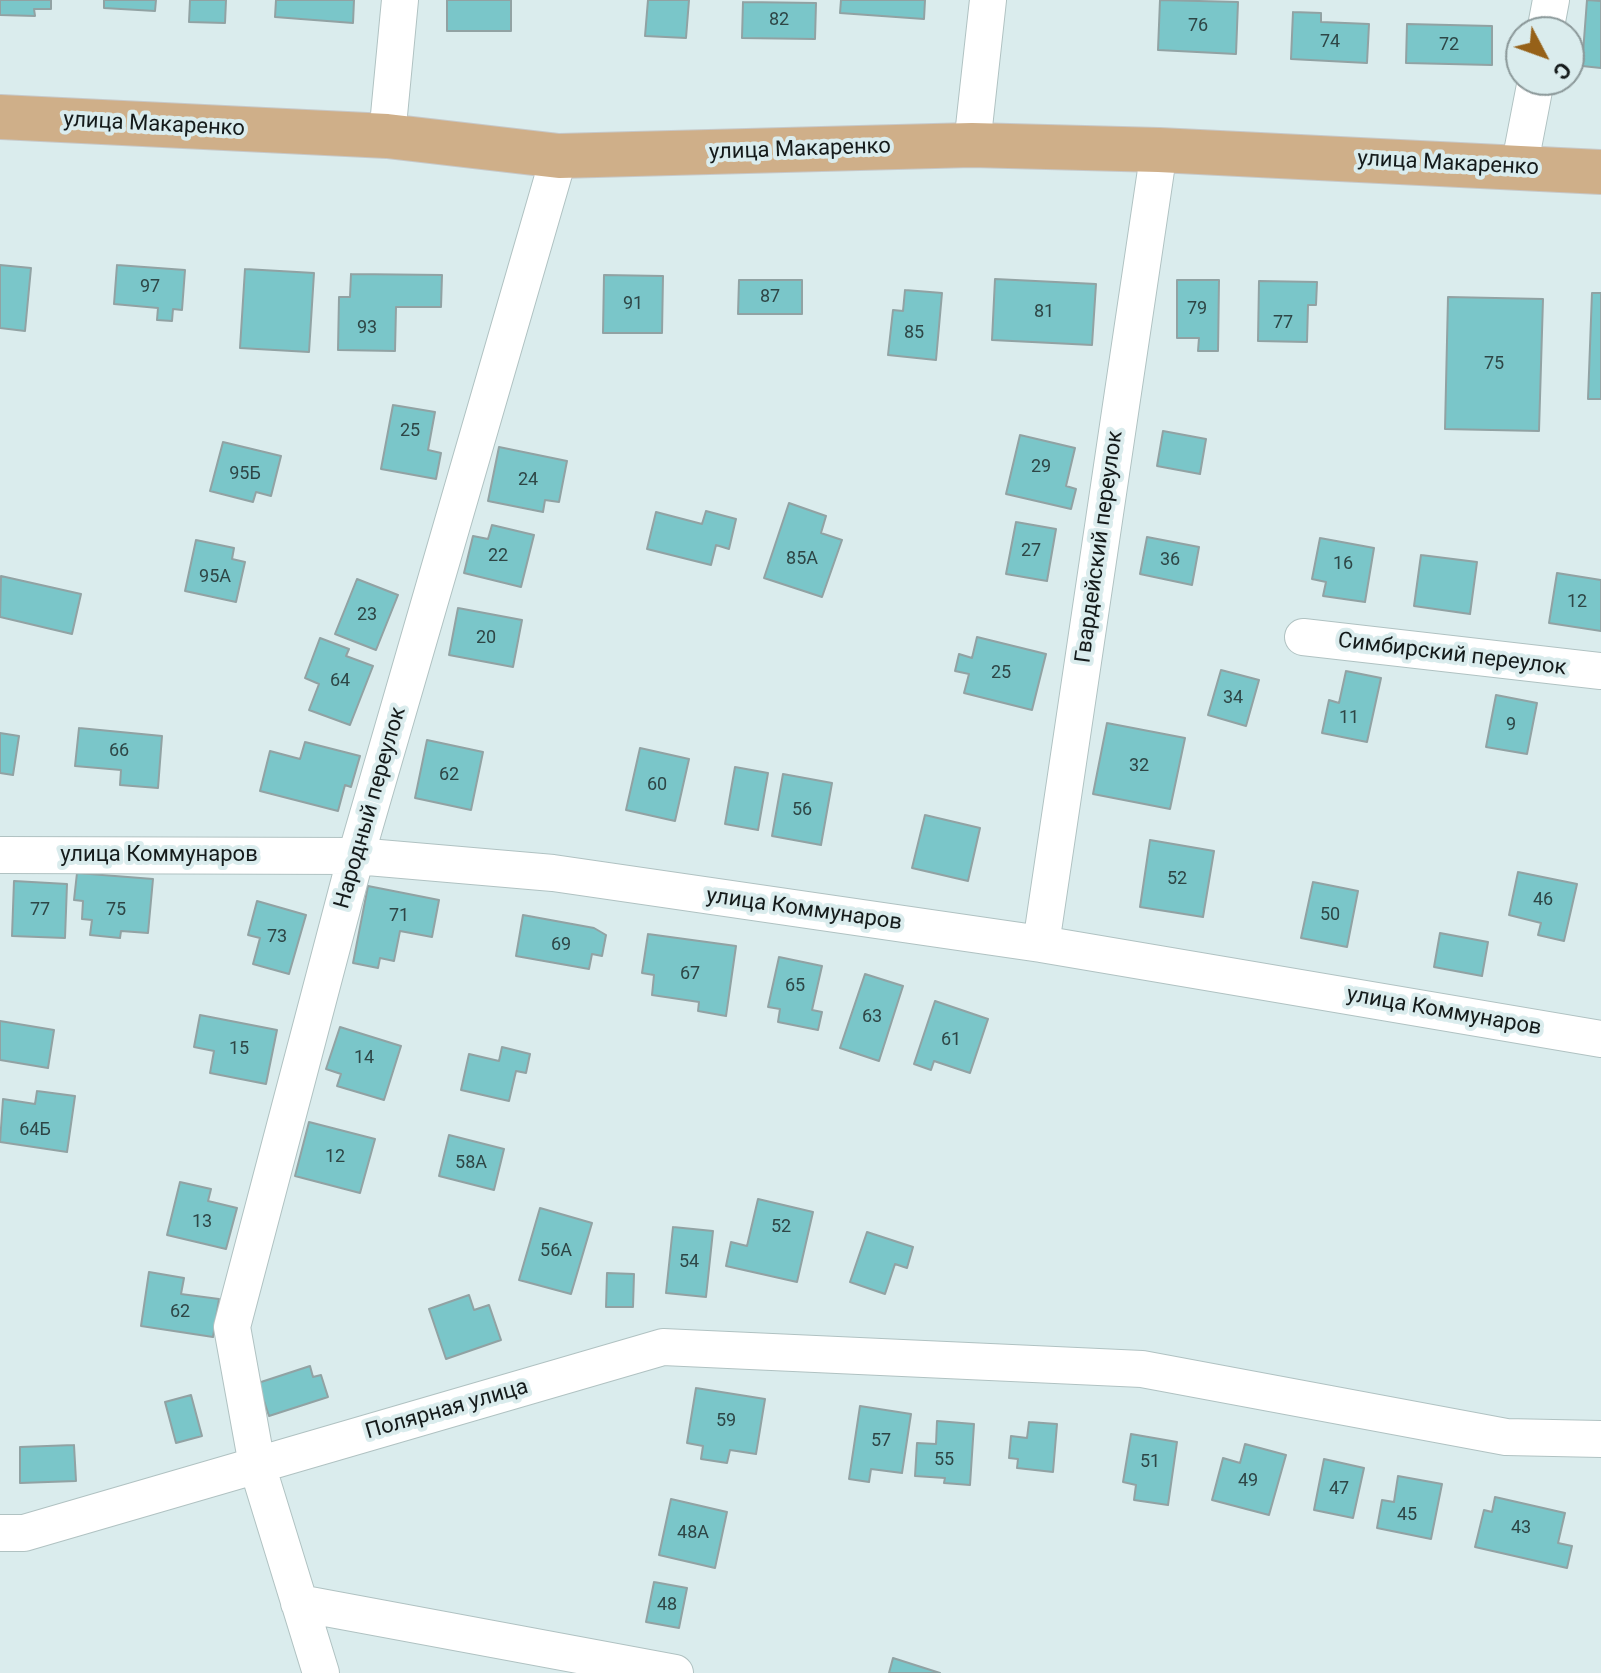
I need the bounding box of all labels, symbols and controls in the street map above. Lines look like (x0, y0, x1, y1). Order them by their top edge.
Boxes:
house number: 82 (769, 9, 789, 31)
house number: 76 (1188, 15, 1208, 37)
north arrow (1505, 16, 1585, 96)
house number: 74 (1320, 31, 1340, 53)
house number: 72 (1439, 34, 1459, 56)
text: С (1548, 57, 1576, 84)
street label: улица Макаренко (63, 107, 245, 143)
street label: улица Макаренко (709, 134, 891, 166)
street label: улица Макаренко (1357, 146, 1539, 182)
house number: 97 (140, 276, 160, 298)
house number: 87 (760, 286, 780, 308)
house number: 91 (623, 293, 643, 315)
house number: 79 (1187, 298, 1207, 320)
house number: 81 (1034, 301, 1054, 323)
house number: 77 (1273, 312, 1293, 334)
house number: 93 (357, 317, 377, 339)
house number: 85 (904, 322, 924, 344)
house number: 75 (1484, 353, 1504, 375)
house number: 25 (400, 420, 420, 442)
street label: Гвардейский переулок (1071, 429, 1129, 665)
house number: 29 (1031, 456, 1051, 478)
house number: 95Б (229, 463, 261, 485)
house number: 24 (518, 469, 538, 491)
house number: 27 (1021, 540, 1041, 562)
house number: 22 (488, 545, 508, 567)
house number: 85А (786, 548, 818, 570)
house number: 36 (1160, 549, 1180, 571)
house number: 16 (1333, 553, 1353, 575)
house number: 95А (199, 566, 231, 588)
house number: 12 (1567, 591, 1587, 613)
house number: 23 (357, 604, 377, 626)
house number: 20 (476, 627, 496, 649)
street label: Симбирский переулок (1336, 628, 1568, 682)
house number: 25 (991, 662, 1011, 684)
house number: 64 (330, 670, 350, 692)
house number: 34 (1223, 687, 1243, 709)
street label: Народный переулок (330, 704, 412, 912)
house number: 11 (1339, 707, 1359, 729)
house number: 9 (1506, 714, 1516, 736)
house number: 66 (109, 740, 129, 762)
house number: 32 (1129, 755, 1149, 777)
house number: 62 (439, 764, 459, 786)
house number: 60 (647, 774, 667, 796)
house number: 56 (792, 799, 812, 821)
street label: улица Коммунаров (60, 842, 258, 868)
house number: 52 (1167, 868, 1187, 890)
street label: улица Коммунаров (704, 883, 904, 937)
house number: 46 (1533, 889, 1553, 911)
house number: 77 (30, 899, 50, 921)
house number: 75 (106, 899, 126, 921)
house number: 50 (1320, 904, 1340, 926)
house number: 71 (389, 905, 409, 927)
house number: 73 (267, 926, 287, 948)
house number: 69 (551, 934, 571, 956)
house number: 67 (680, 963, 700, 985)
house number: 65 (785, 975, 805, 997)
street label: улица Коммунаров (1344, 982, 1544, 1042)
house number: 63 (862, 1006, 882, 1028)
house number: 61 (941, 1029, 961, 1051)
house number: 15 (229, 1038, 249, 1060)
house number: 14 (354, 1047, 374, 1069)
house number: 64Б (19, 1119, 51, 1141)
house number: 12 (325, 1146, 345, 1168)
house number: 58А (455, 1152, 487, 1174)
house number: 13 (192, 1211, 212, 1233)
house number: 52 (771, 1216, 791, 1238)
house number: 56А (540, 1240, 572, 1262)
house number: 54 (679, 1251, 699, 1273)
house number: 62 (170, 1301, 190, 1323)
street label: Полярная улица (363, 1374, 531, 1446)
house number: 59 (716, 1410, 736, 1432)
house number: 57 (871, 1430, 891, 1452)
house number: 55 (934, 1449, 954, 1471)
house number: 51 (1140, 1451, 1160, 1473)
house number: 49 (1238, 1470, 1258, 1492)
house number: 47 (1329, 1478, 1349, 1500)
house number: 45 (1397, 1504, 1417, 1526)
house number: 43 (1511, 1517, 1531, 1539)
house number: 48А (677, 1522, 709, 1544)
house number: 48 (657, 1594, 677, 1616)

